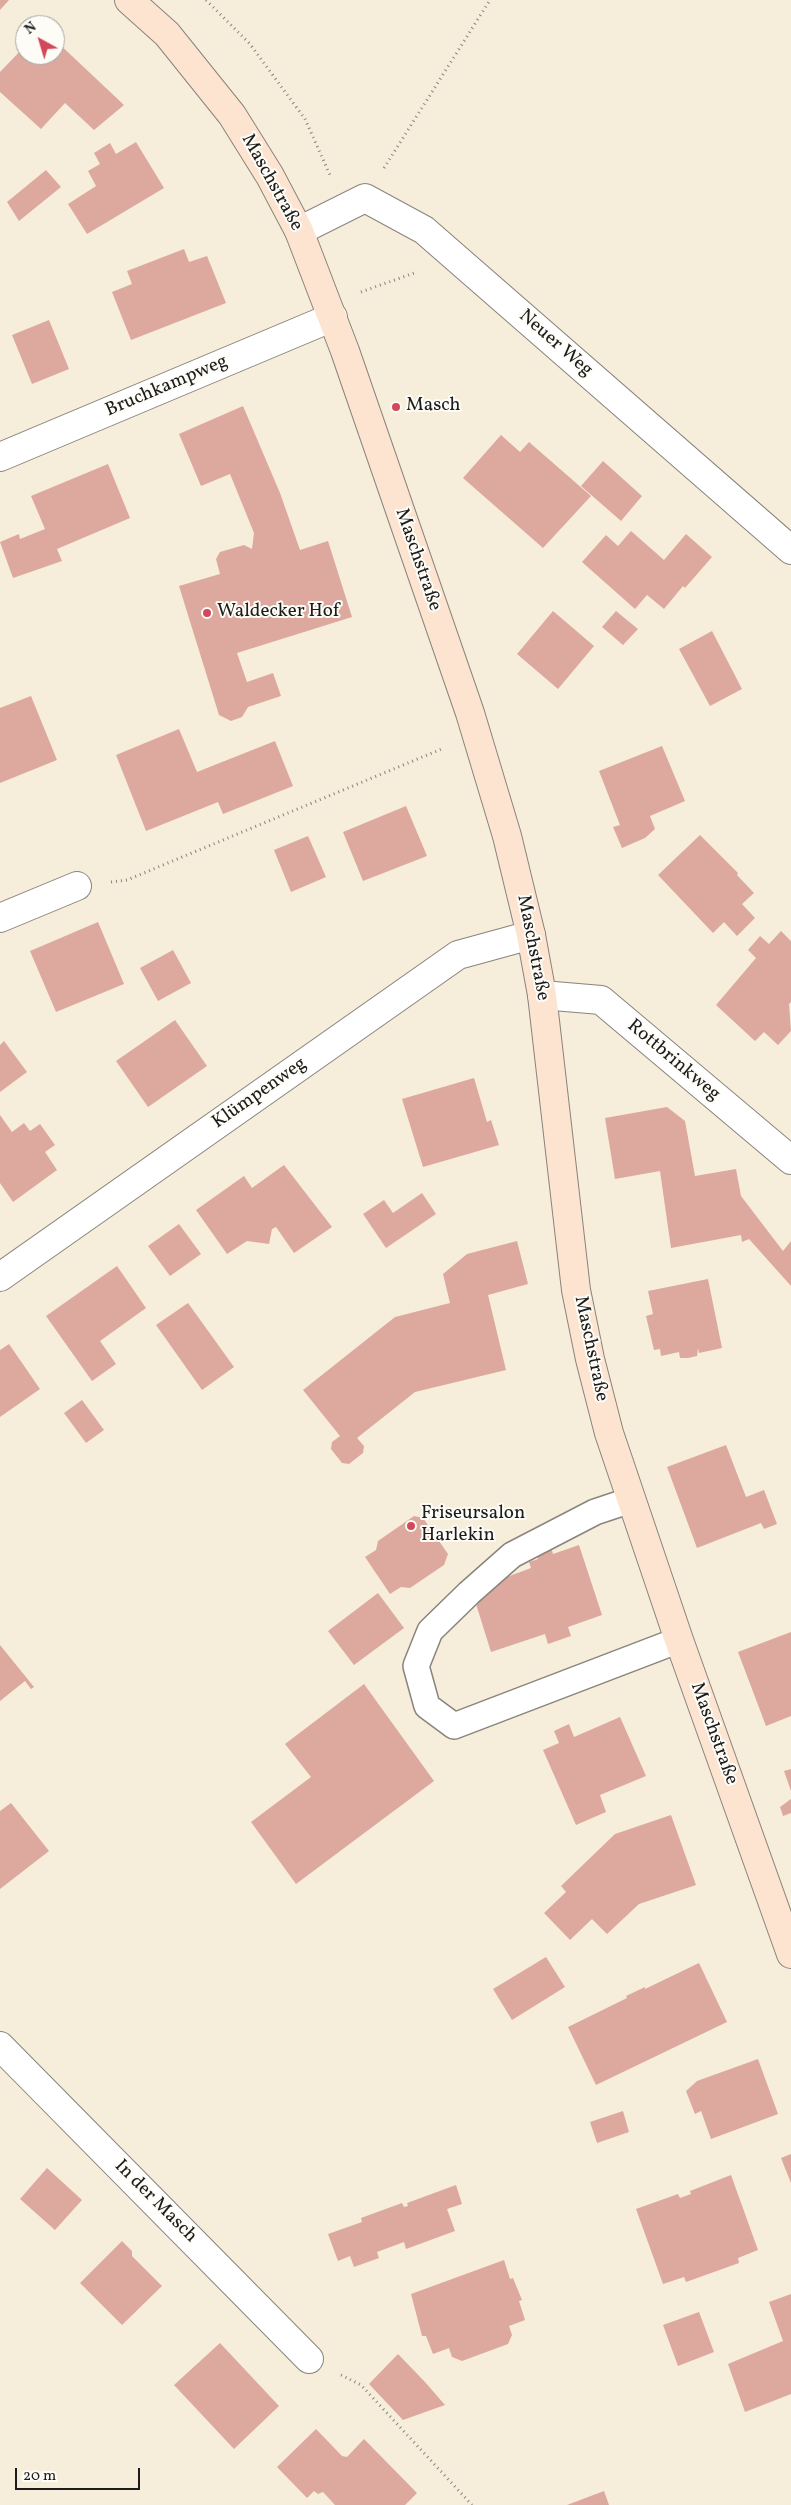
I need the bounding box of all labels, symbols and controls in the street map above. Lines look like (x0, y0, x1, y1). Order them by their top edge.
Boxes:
north arrow (15, 15, 65, 65)
text: N (21, 18, 41, 39)
street label: Maschstraße (235, 131, 307, 235)
street label: Neuer Weg (513, 306, 597, 382)
street label: Bruchkampweg (103, 351, 231, 423)
place label: Masch (406, 396, 461, 418)
marker: Masch (390, 401, 402, 413)
street label: Maschstraße (389, 506, 445, 614)
place label: Waldecker Hof (217, 602, 339, 624)
marker: Waldecker Hof (201, 607, 213, 619)
street label: Maschstraße (511, 893, 553, 1003)
street label: Rottbrinkweg (622, 1015, 724, 1107)
street label: Klümpenweg (208, 1053, 312, 1135)
street label: Maschstraße (568, 1294, 612, 1404)
place label: Friseursalon Harlekin (421, 1504, 525, 1548)
marker: Friseursalon Harlekin (405, 1520, 417, 1532)
street label: Maschstraße (684, 1680, 742, 1788)
street label: In der Masch (109, 2156, 201, 2248)
scale bar (18, 2458, 142, 2490)
text: 20 m (23, 2466, 56, 2487)

